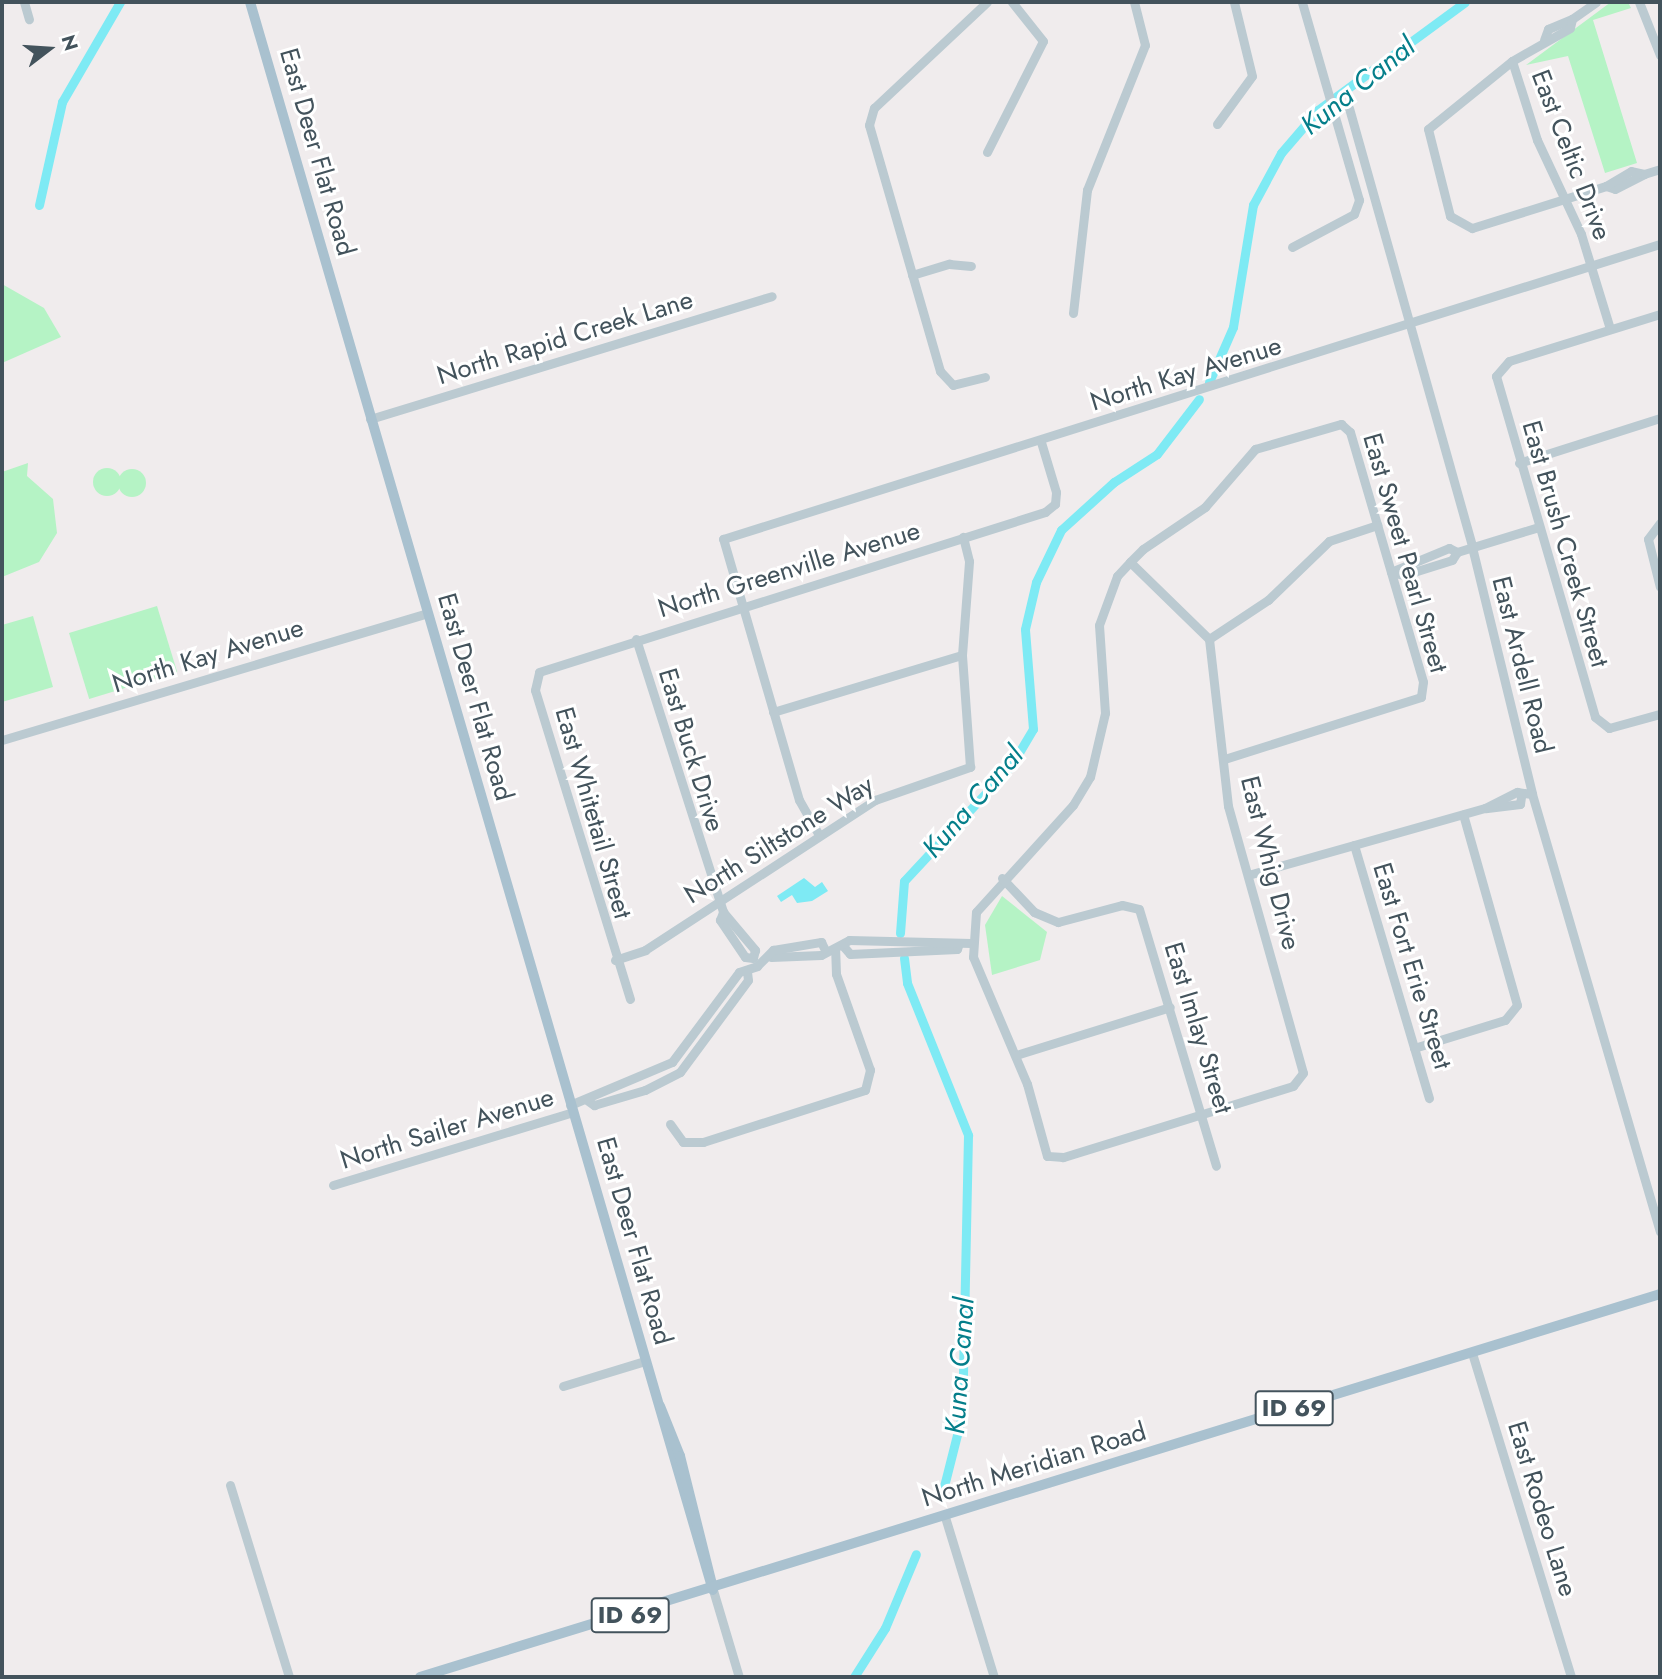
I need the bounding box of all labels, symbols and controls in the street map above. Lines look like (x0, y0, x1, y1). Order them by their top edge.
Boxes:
north arrow (14, 14, 84, 84)
water label: Kuna Canal (1294, 30, 1422, 142)
text: N (54, 32, 85, 54)
street label: East Deer Flat Road (272, 45, 362, 259)
street label: East Celtic Drive (1524, 66, 1618, 244)
street label: North Rapid Creek Lane (433, 284, 697, 392)
street label: North Kay Avenue (1087, 330, 1285, 418)
street label: East Brush Creek Street (1515, 417, 1615, 671)
street label: East Sweet Pearl Street (1356, 430, 1454, 676)
street label: North Greenville Avenue (654, 515, 924, 625)
street label: East Ardell Road (1485, 573, 1559, 757)
street label: East Deer Flat Road (430, 590, 520, 804)
street label: North Kay Avenue (109, 612, 307, 700)
street label: East Buck Drive (651, 665, 731, 835)
street label: East Whitetail Street (548, 704, 638, 922)
water label: Kuna Canal (915, 739, 1031, 865)
street label: North Siltstone Way (679, 769, 879, 911)
street label: East Whig Drive (1233, 773, 1307, 953)
street label: East Fort Erie Street (1366, 859, 1458, 1073)
street label: East Imlay Street (1157, 939, 1239, 1117)
street label: North Sailer Avenue (337, 1082, 557, 1176)
street label: East Deer Flat Road (589, 1134, 679, 1348)
water label: Kuna Canal (938, 1296, 982, 1436)
road number: ID 69 (1254, 1388, 1334, 1428)
street label: North Meridian Road (918, 1416, 1150, 1514)
street label: East Rodeo Lane (1501, 1418, 1583, 1600)
road number: ID 69 (590, 1595, 670, 1636)

